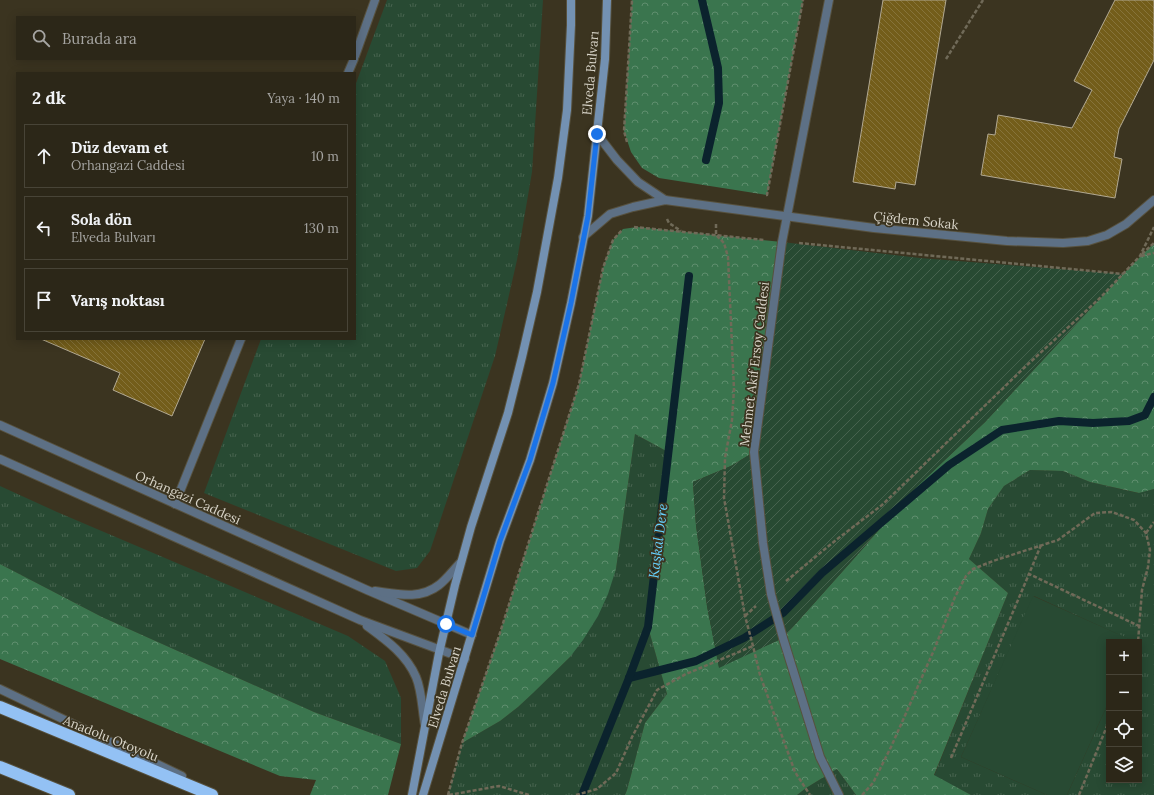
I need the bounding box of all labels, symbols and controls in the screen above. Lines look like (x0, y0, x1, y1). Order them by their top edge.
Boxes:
search box (16, 16, 356, 60)
icon: search (30, 27, 52, 49)
text: Burada ara (62, 29, 137, 48)
street label: Elveda Bulvarı (578, 30, 603, 116)
text: 2 dk (32, 87, 66, 109)
text: Yaya · 140 m (267, 90, 340, 107)
route end (588, 125, 606, 143)
text: Düz devam et (71, 138, 168, 157)
icon: ahead (33, 145, 55, 167)
text: 10 m (311, 148, 339, 165)
text: Orhangazi Caddesi (71, 157, 185, 174)
street label: Çiğdem Sokak (873, 208, 959, 233)
text: Sola dön (71, 210, 132, 229)
icon: left (33, 217, 55, 239)
text: 130 m (304, 220, 339, 237)
text: Elveda Bulvarı (71, 229, 156, 246)
street label: Mehmet Akif Ersoy Caddesi (736, 280, 773, 447)
icon: arrive (33, 289, 55, 311)
text: Varış noktası (71, 291, 165, 310)
street label: Orhangazi Caddesi (132, 467, 244, 529)
water label: Kaşkal Dere (644, 502, 672, 580)
route start (437, 615, 455, 633)
map controls (1106, 639, 1142, 783)
button: + (1106, 639, 1142, 675)
street label: Elveda Bulvarı (424, 644, 465, 730)
button: − (1106, 675, 1142, 711)
street label: Anadolu Otoyolu (60, 711, 161, 765)
button: locate (1106, 711, 1142, 747)
button: layers (1106, 747, 1142, 783)

